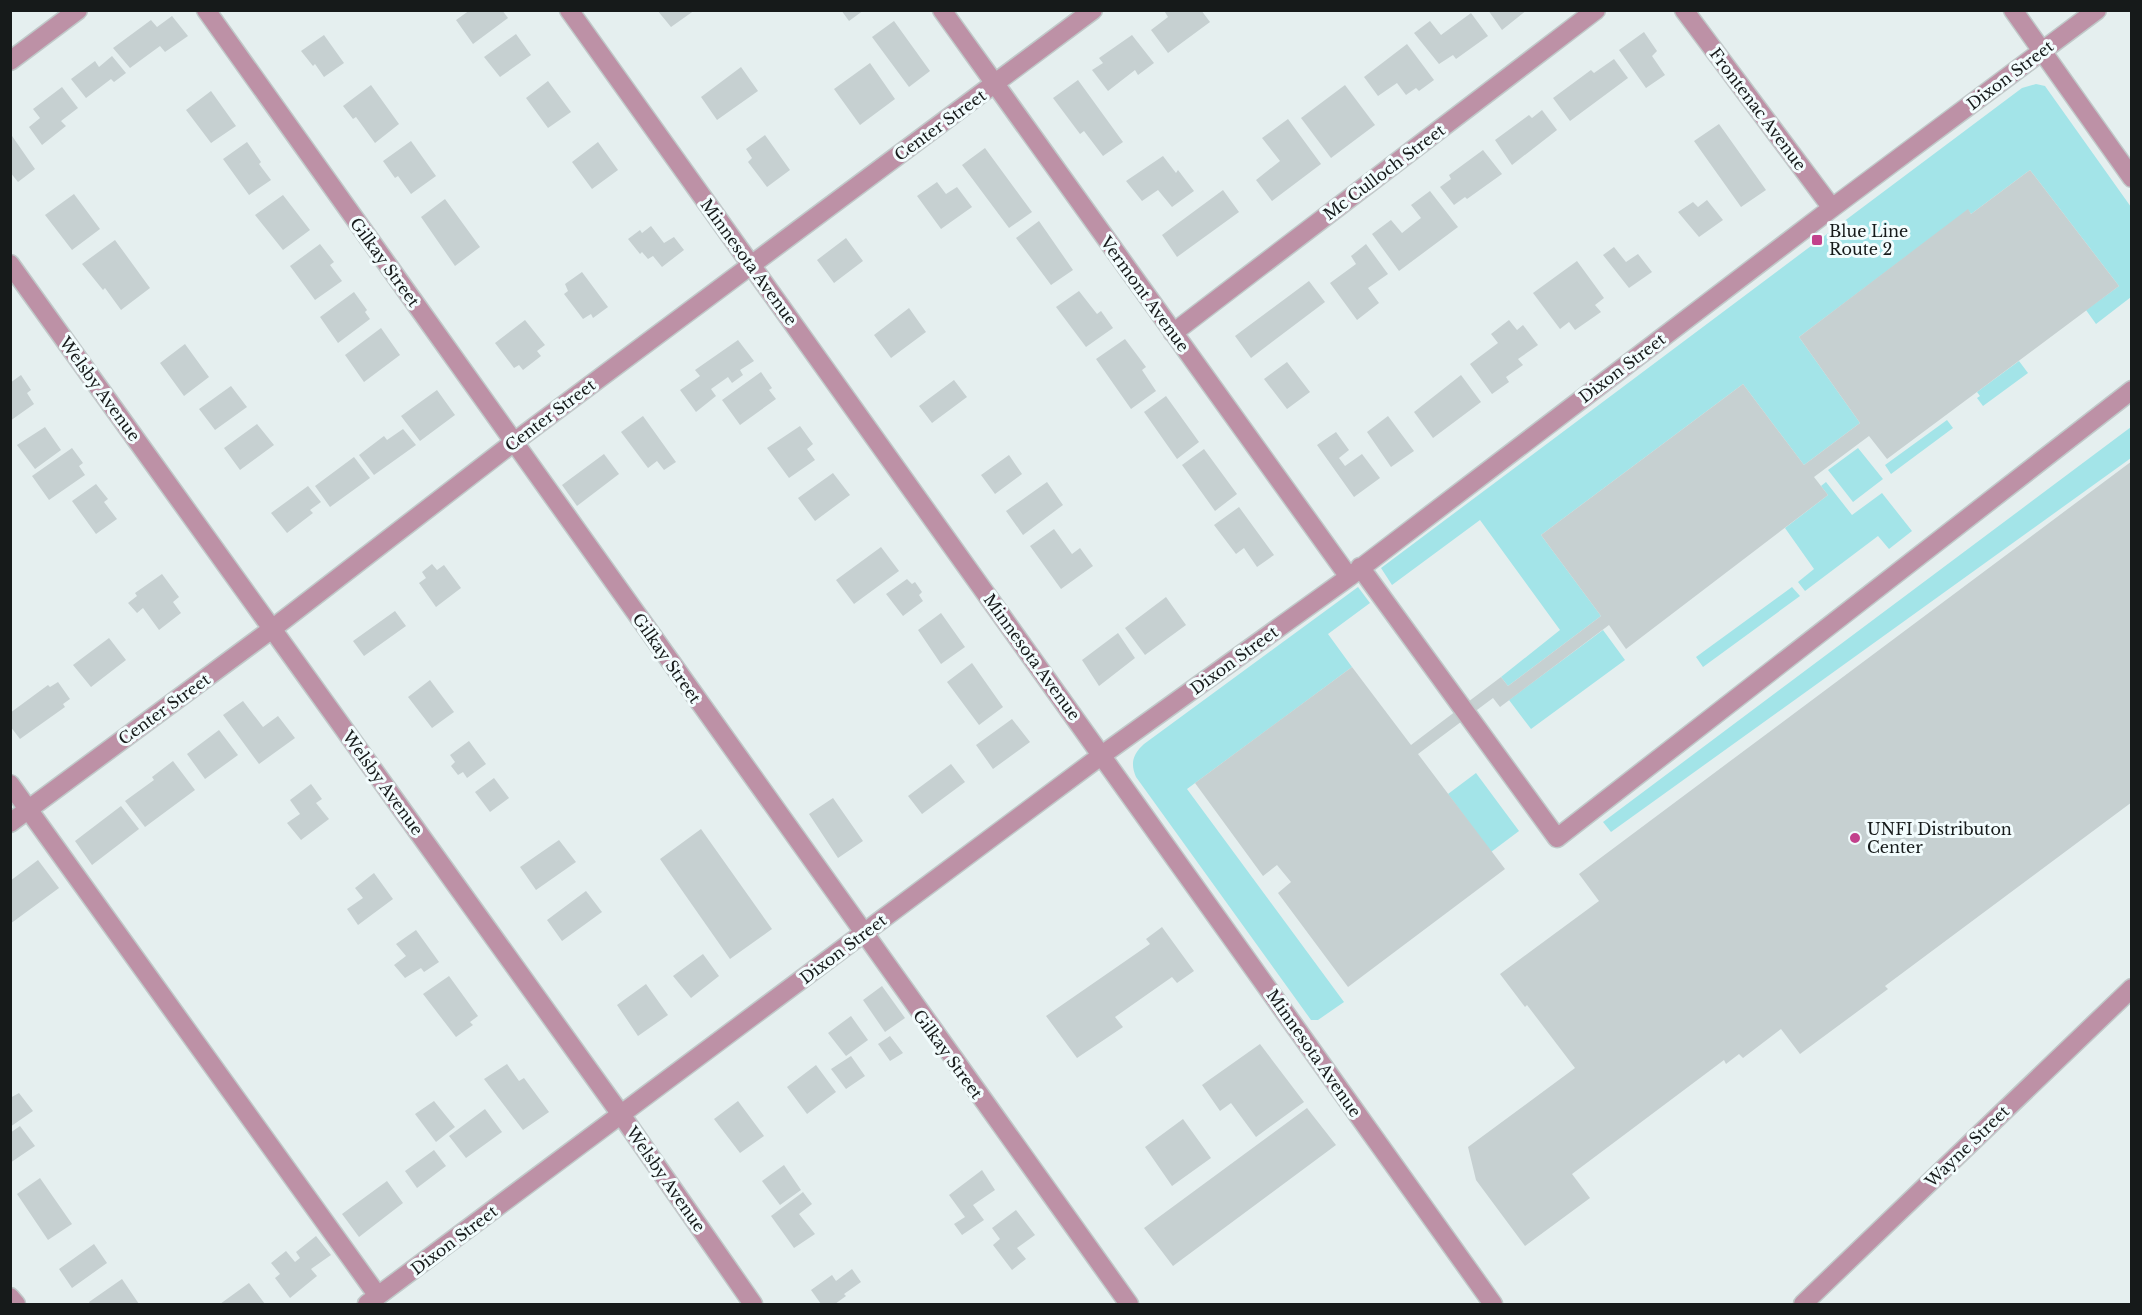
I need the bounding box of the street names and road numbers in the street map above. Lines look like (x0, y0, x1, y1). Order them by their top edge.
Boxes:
street label: Dixon Street (1963, 36, 2057, 114)
street label: Frontenac Avenue (1705, 44, 1811, 174)
street label: Center Street (890, 85, 990, 165)
street label: Mc Culloch Street (1319, 120, 1449, 224)
street label: Minnesota Avenue (696, 195, 802, 329)
street label: Gilkay Street (346, 213, 424, 311)
street label: Vermont Avenue (1096, 232, 1194, 356)
street label: Dixon Street (1575, 329, 1669, 407)
street label: Welsby Avenue (55, 332, 145, 445)
street label: Center Street (501, 374, 599, 456)
street label: Minnesota Avenue (979, 590, 1085, 724)
street label: Gilkay Street (629, 609, 705, 707)
street label: Dixon Street (1186, 622, 1282, 698)
street label: Center Street (114, 669, 214, 749)
street label: Welsby Avenue (338, 726, 428, 839)
street label: Dixon Street (796, 910, 890, 988)
street label: Minnesota Avenue (1262, 985, 1366, 1121)
street label: Gilkay Street (909, 1005, 987, 1103)
street label: Wayne Street (1920, 1101, 2013, 1192)
street label: Welsby Avenue (622, 1122, 710, 1236)
street label: Dixon Street (407, 1201, 501, 1279)

